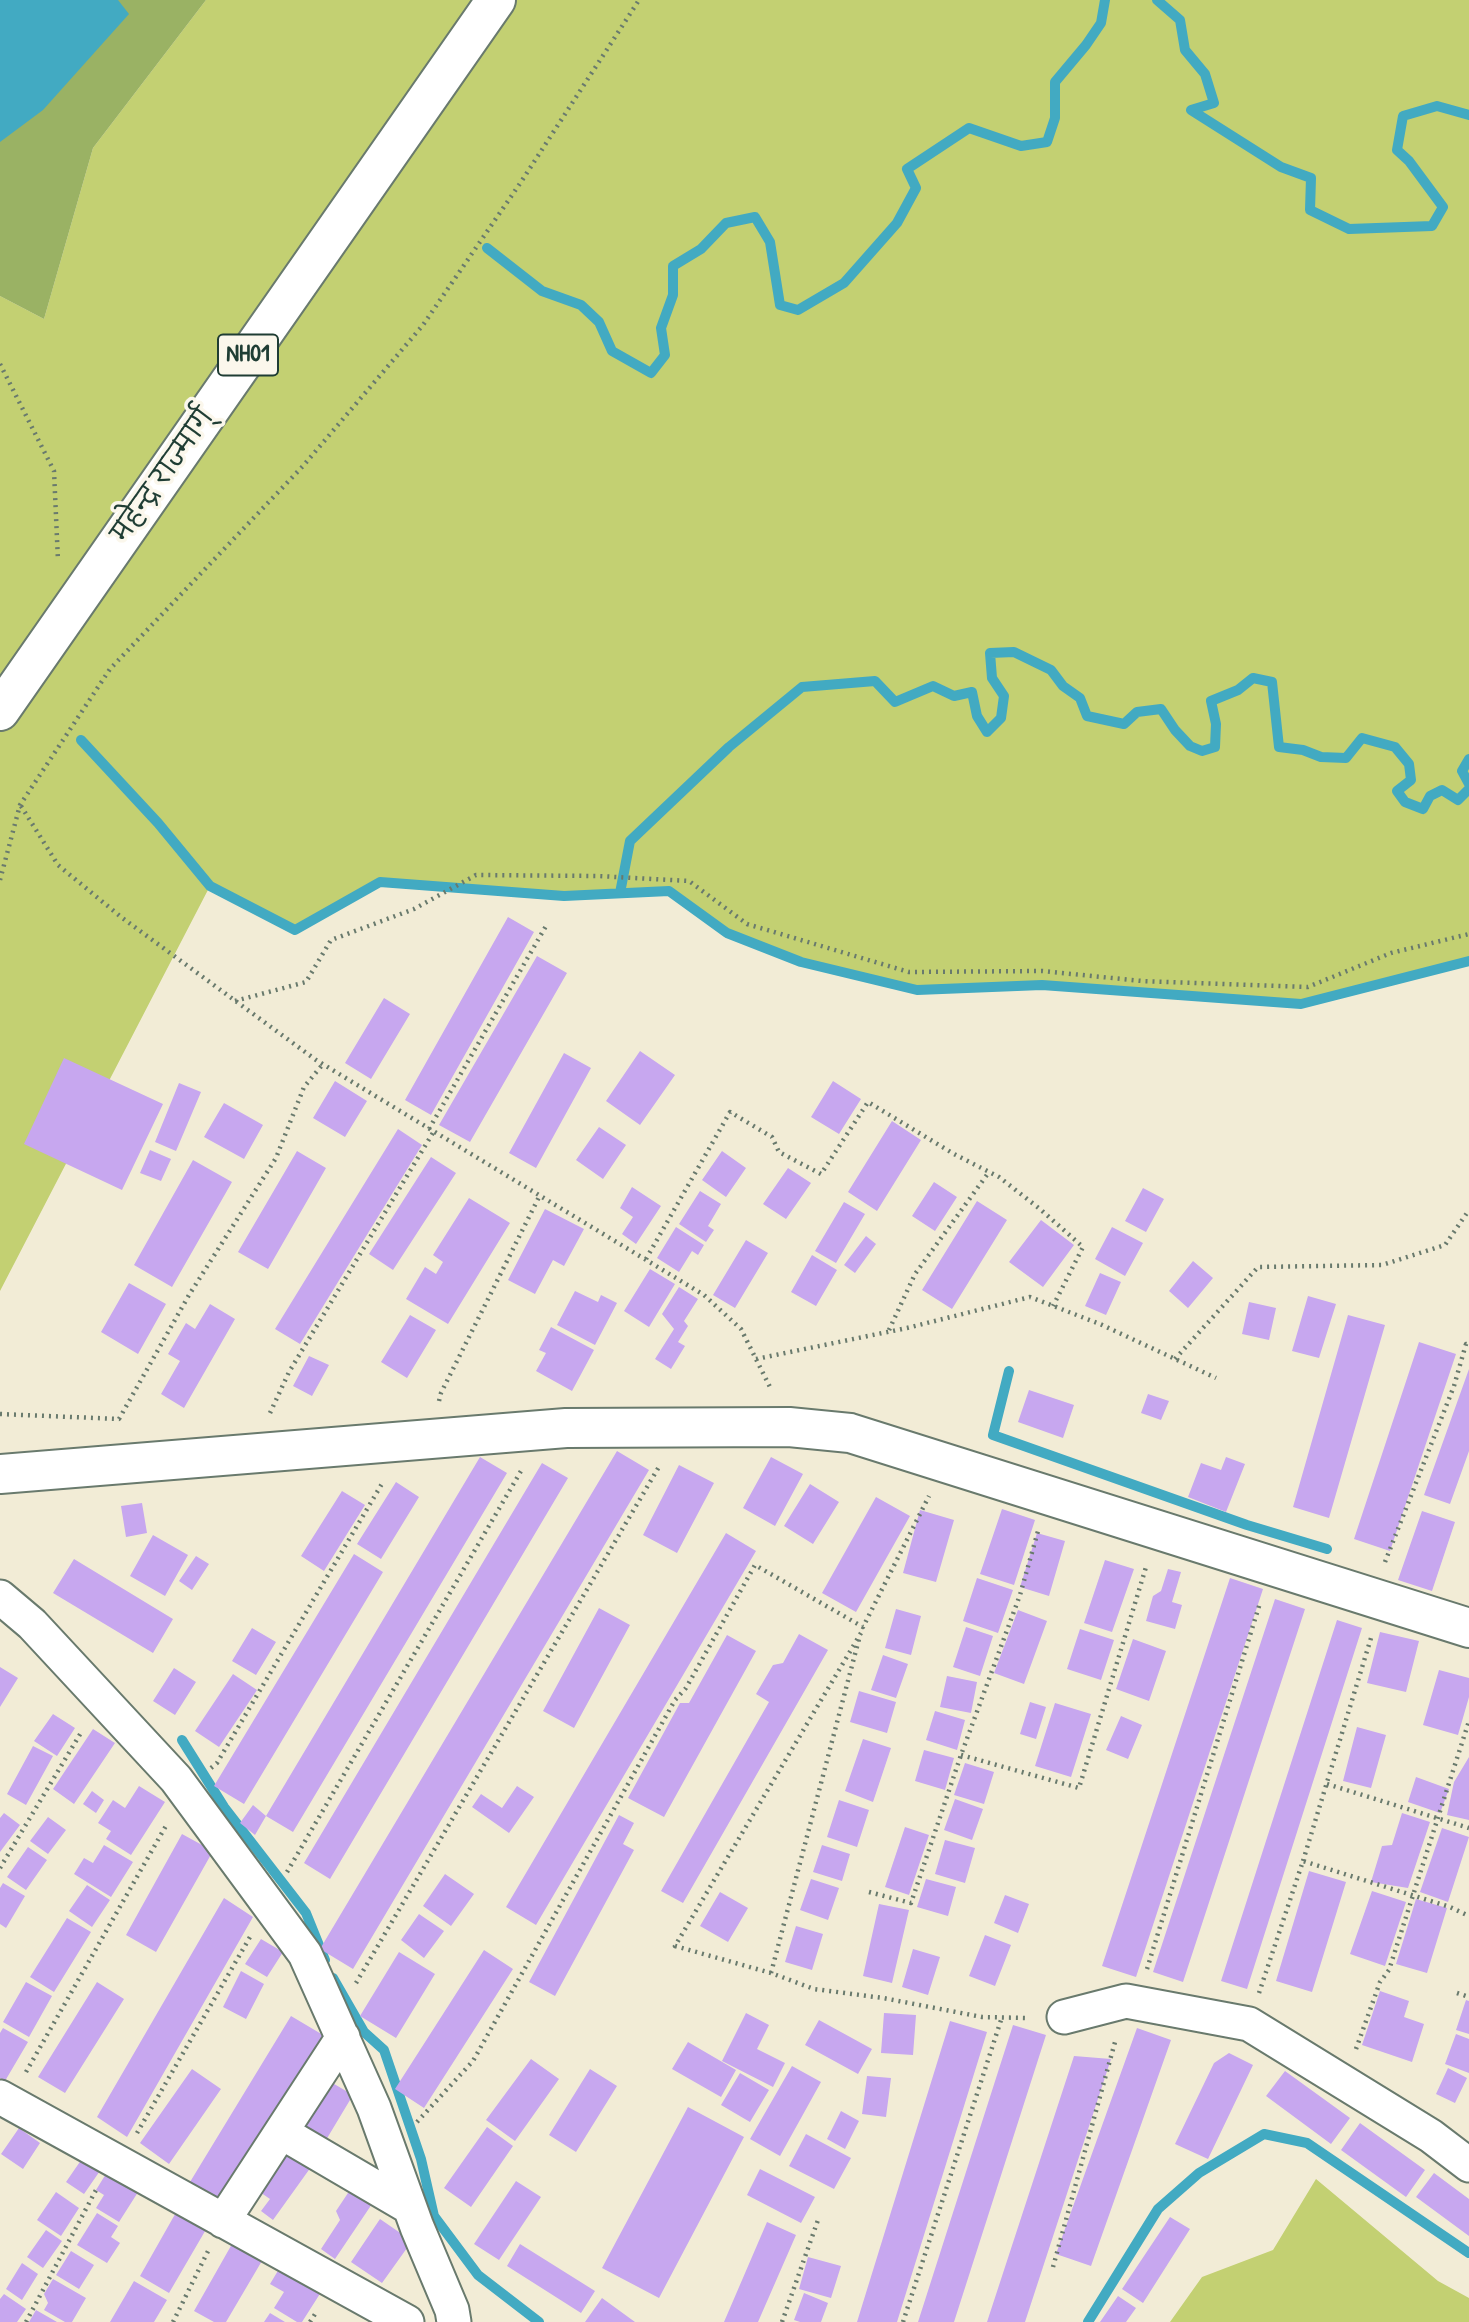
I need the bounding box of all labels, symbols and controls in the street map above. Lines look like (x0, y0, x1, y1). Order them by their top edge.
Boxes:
road number: NH01 (218, 334, 278, 376)
street label: महेन्द्र राज्मार्ग् (106, 403, 222, 549)

